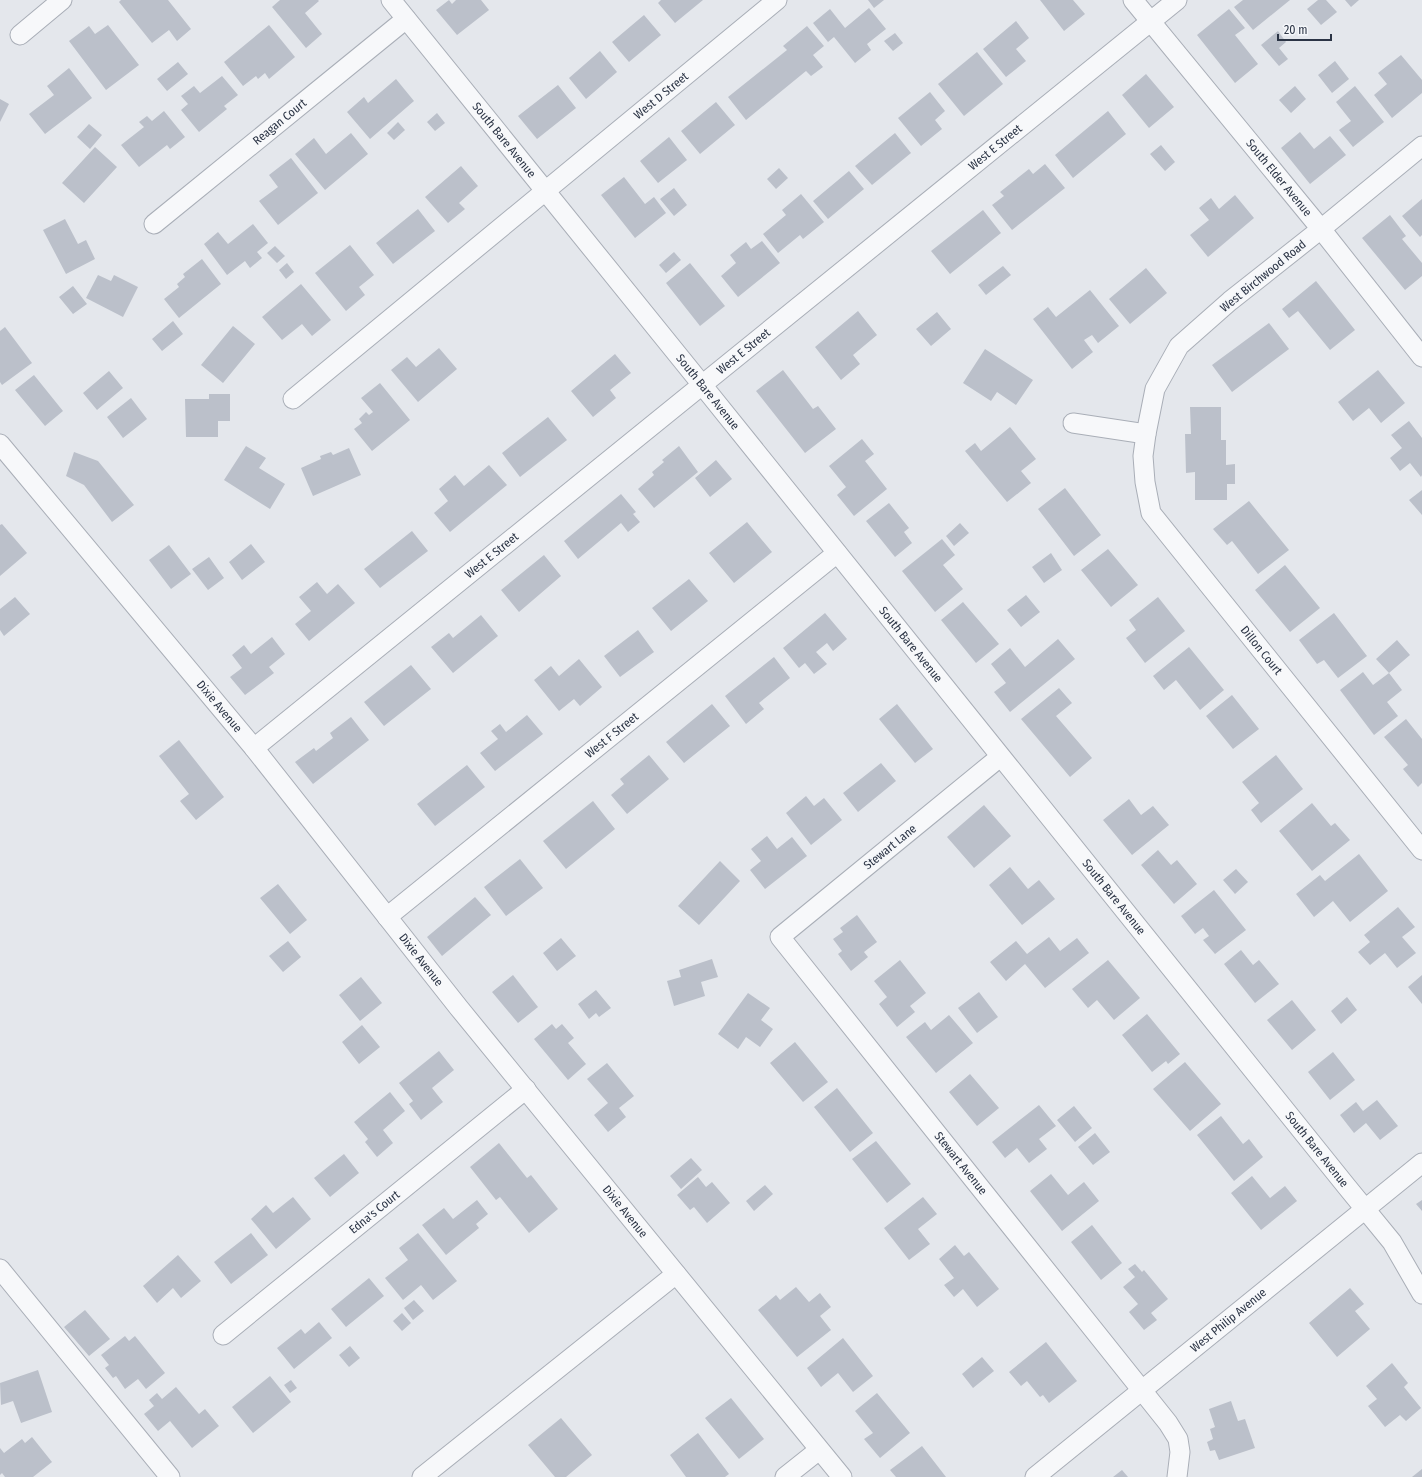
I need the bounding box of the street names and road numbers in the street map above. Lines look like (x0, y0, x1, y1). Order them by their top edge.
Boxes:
street label: West D Street (631, 69, 691, 122)
street label: Reagan Court (250, 96, 309, 148)
street label: South Bare Avenue (470, 99, 539, 181)
street label: West E Street (966, 121, 1025, 173)
street label: South Elder Avenue (1243, 136, 1315, 219)
street label: West Birchwood Road (1217, 237, 1309, 315)
street label: West E Street (714, 325, 773, 377)
street label: South Bare Avenue (673, 351, 742, 433)
street label: West E Street (462, 529, 521, 581)
street label: South Bare Avenue (876, 604, 945, 685)
street label: Dillon Court (1238, 623, 1285, 678)
street label: Dixie Avenue (194, 678, 245, 735)
street label: West F Street (582, 710, 641, 761)
street label: Stewart Lane (861, 822, 919, 872)
street label: South Bare Avenue (1079, 856, 1148, 938)
street label: Dixie Avenue (396, 931, 446, 989)
street label: South Bare Avenue (1282, 1109, 1351, 1190)
street label: Stewart Avenue (931, 1129, 990, 1198)
street label: Dixie Avenue (600, 1183, 651, 1240)
street label: Edna's Court (346, 1187, 402, 1237)
street label: West Philip Avenue (1188, 1285, 1269, 1355)

